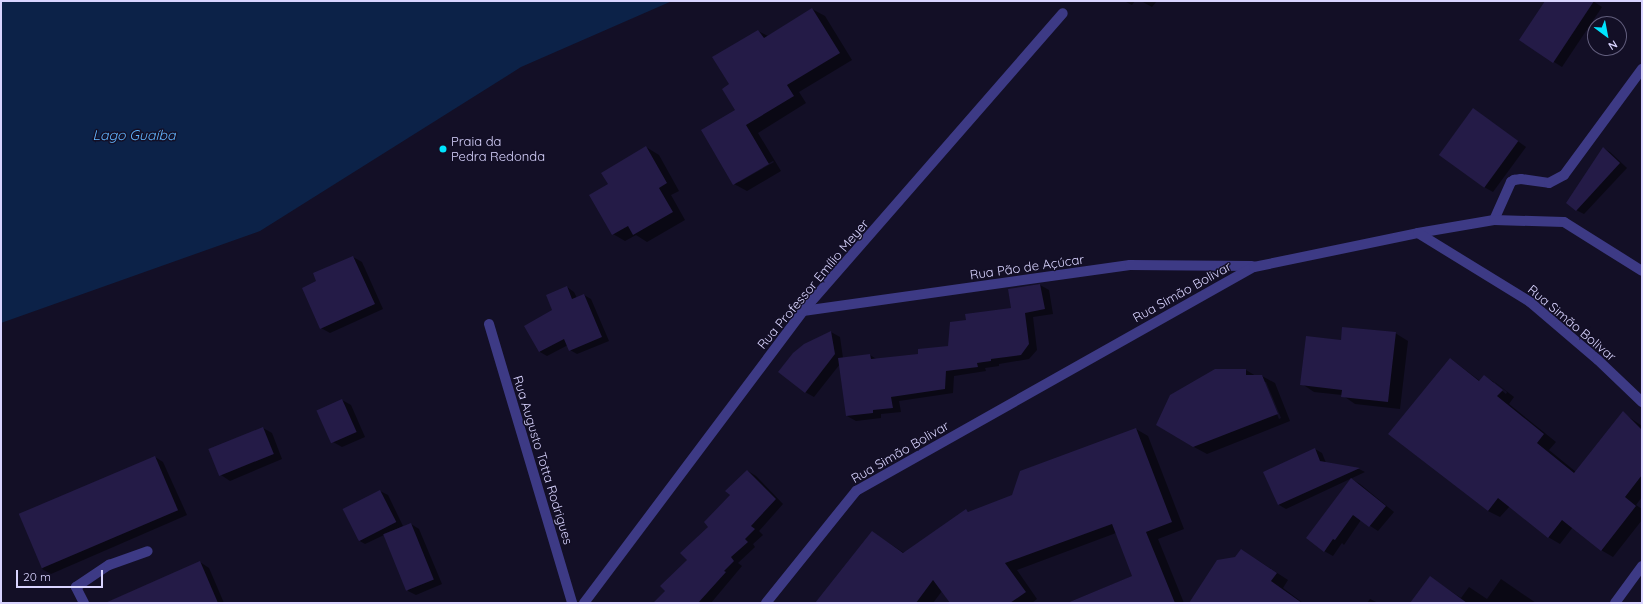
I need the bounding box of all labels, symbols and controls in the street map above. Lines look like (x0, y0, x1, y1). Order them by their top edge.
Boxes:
north arrow (1587, 16, 1627, 56)
text: N (1606, 37, 1620, 53)
water label: Lago Guaíba (93, 127, 175, 143)
place label: Praia da Pedra Redonda (451, 134, 545, 165)
marker: Praia da Pedra Redonda (438, 144, 448, 154)
street label: Rua Professor Emílio Meyer (754, 216, 872, 352)
street label: Rua Pão de Açúcar (969, 251, 1085, 283)
street label: Rua Simão Bolivar (1130, 258, 1234, 326)
street label: Rua Simão Bolivar (1525, 282, 1619, 364)
street label: Rua Augusto Totta Rodrigues (510, 374, 576, 546)
street label: Rua Simão Bolivar (848, 418, 952, 486)
scale bar (18, 562, 105, 588)
text: 20 m (23, 569, 51, 584)

